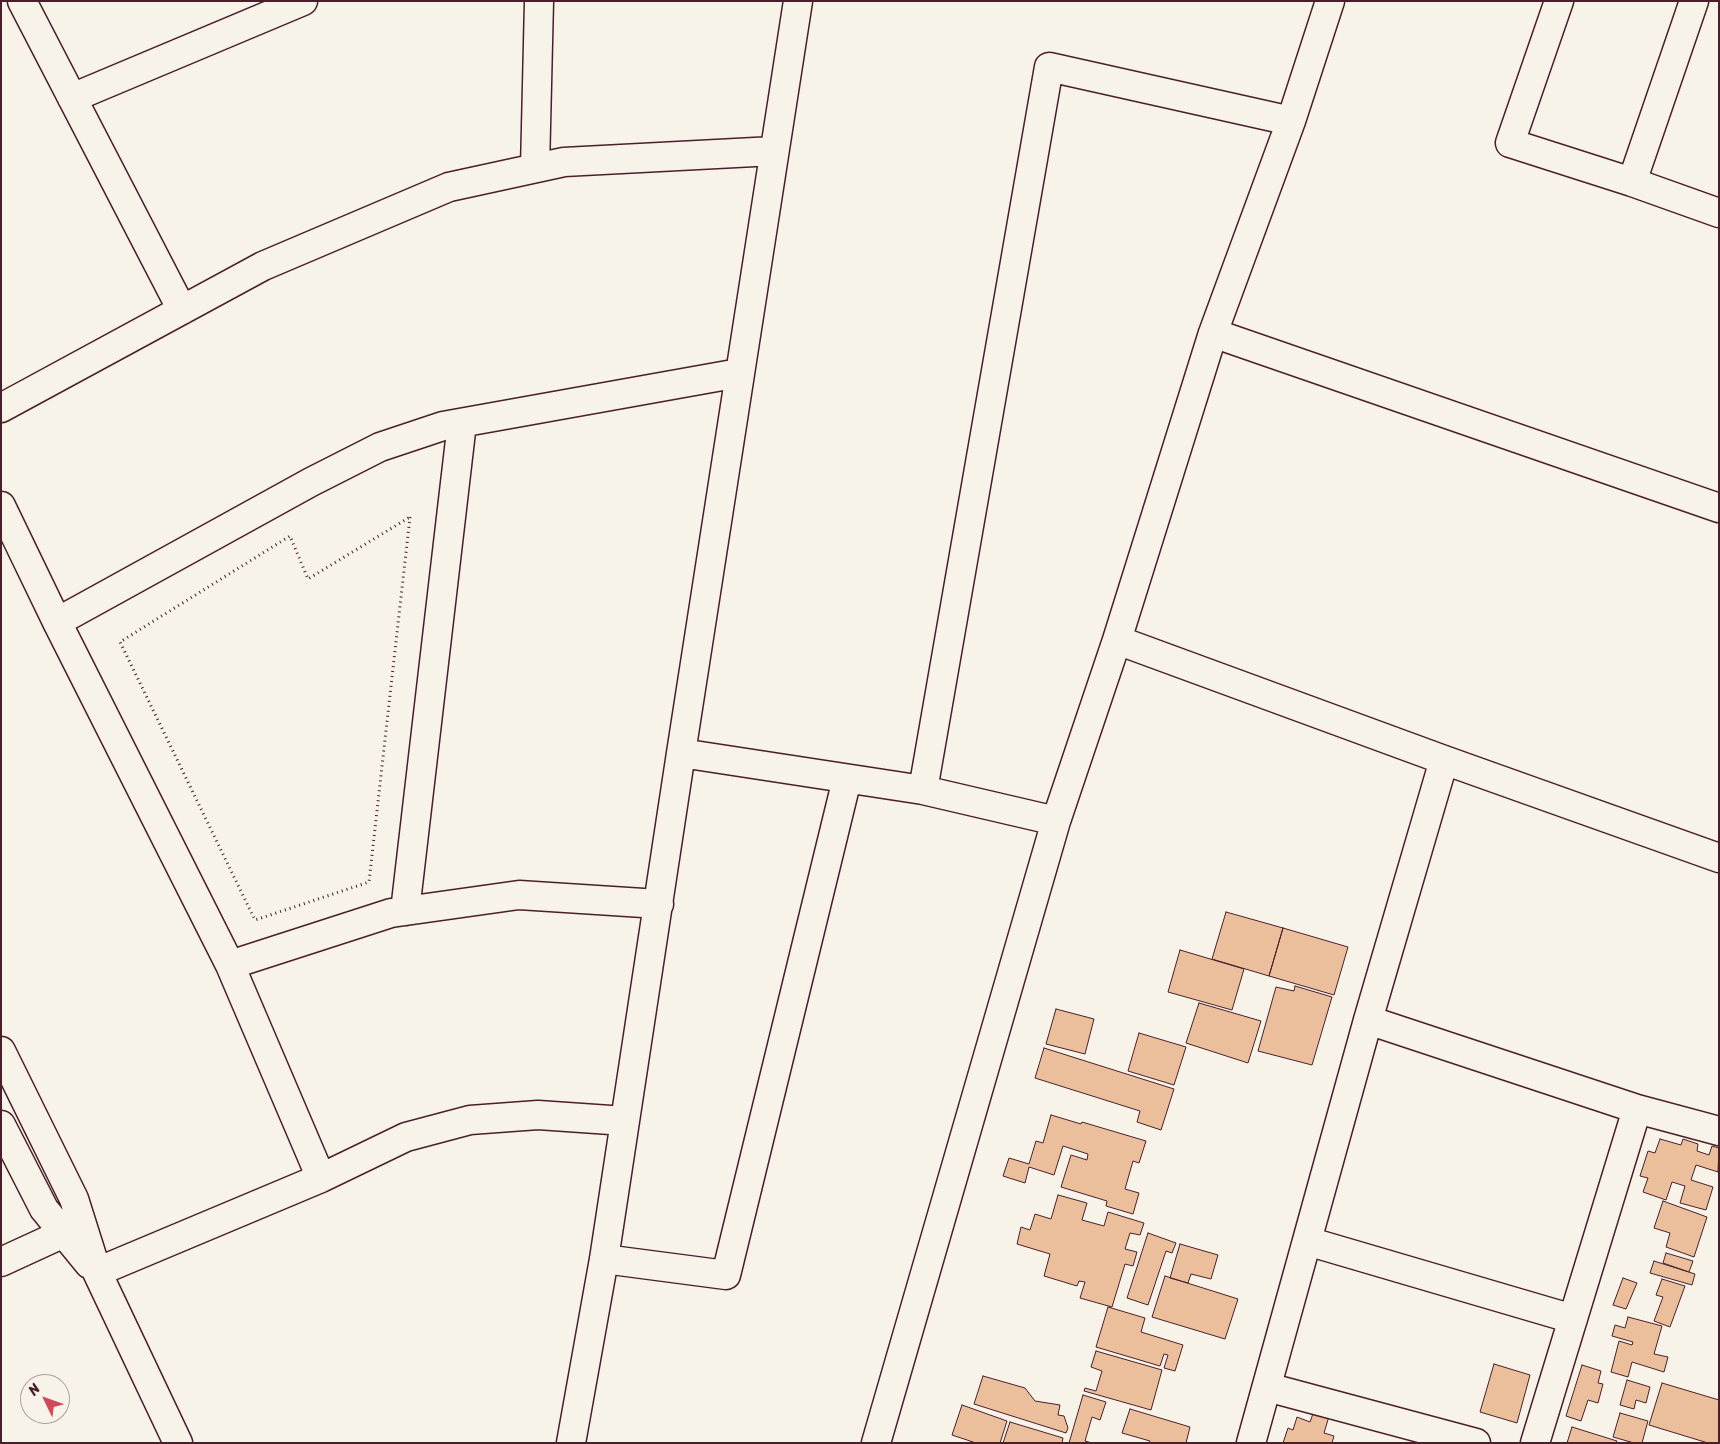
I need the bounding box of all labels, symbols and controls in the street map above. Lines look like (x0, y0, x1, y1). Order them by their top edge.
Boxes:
north arrow (20, 1374, 70, 1424)
text: N (22, 1377, 47, 1401)

